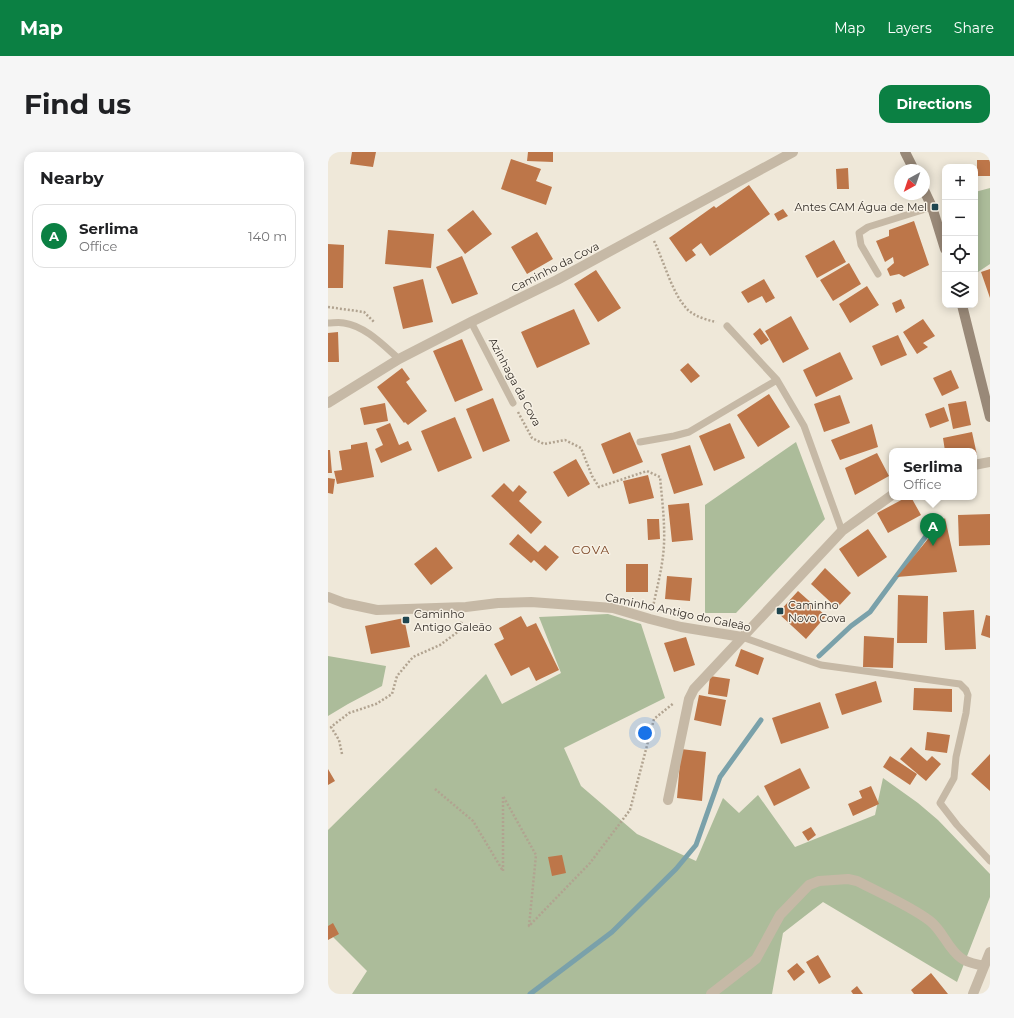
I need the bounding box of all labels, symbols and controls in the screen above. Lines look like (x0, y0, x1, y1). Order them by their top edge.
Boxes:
text: Map (20, 17, 63, 40)
text: Map (834, 19, 865, 37)
text: Layers (887, 19, 932, 37)
text: Share (954, 19, 994, 37)
button: Directions (879, 85, 990, 123)
text: Find us (24, 87, 131, 121)
north arrow (894, 164, 930, 200)
map controls (942, 164, 978, 308)
button: + (942, 164, 978, 200)
text: Nearby (40, 168, 104, 188)
place label: Antes CAM Água de Mel (794, 200, 927, 214)
button: − (942, 200, 978, 236)
marker: Antes CAM Água de Mel (930, 202, 940, 212)
text: Serlima (79, 219, 138, 238)
text: A (49, 228, 59, 244)
text: 140 m (248, 228, 287, 244)
button: locate (942, 236, 978, 272)
text: Office (79, 238, 117, 254)
street label: Caminho da Cova (509, 239, 601, 295)
button: layers (942, 272, 978, 308)
street label: Azinhaga da Cova (486, 335, 544, 429)
popup (889, 448, 977, 500)
text: Serlima (903, 457, 963, 476)
text: Office (903, 476, 942, 492)
pin: A (920, 513, 946, 546)
district label: COVA (572, 542, 610, 557)
street label: Caminho Antigo do Galeão (604, 590, 752, 634)
place label: Caminho Novo Cova (788, 598, 846, 625)
marker: Caminho Novo Cova (775, 606, 785, 616)
place label: Caminho Antigo Galeão (414, 607, 492, 634)
marker: Caminho Antigo Galeão (401, 615, 411, 625)
your location (635, 723, 655, 743)

